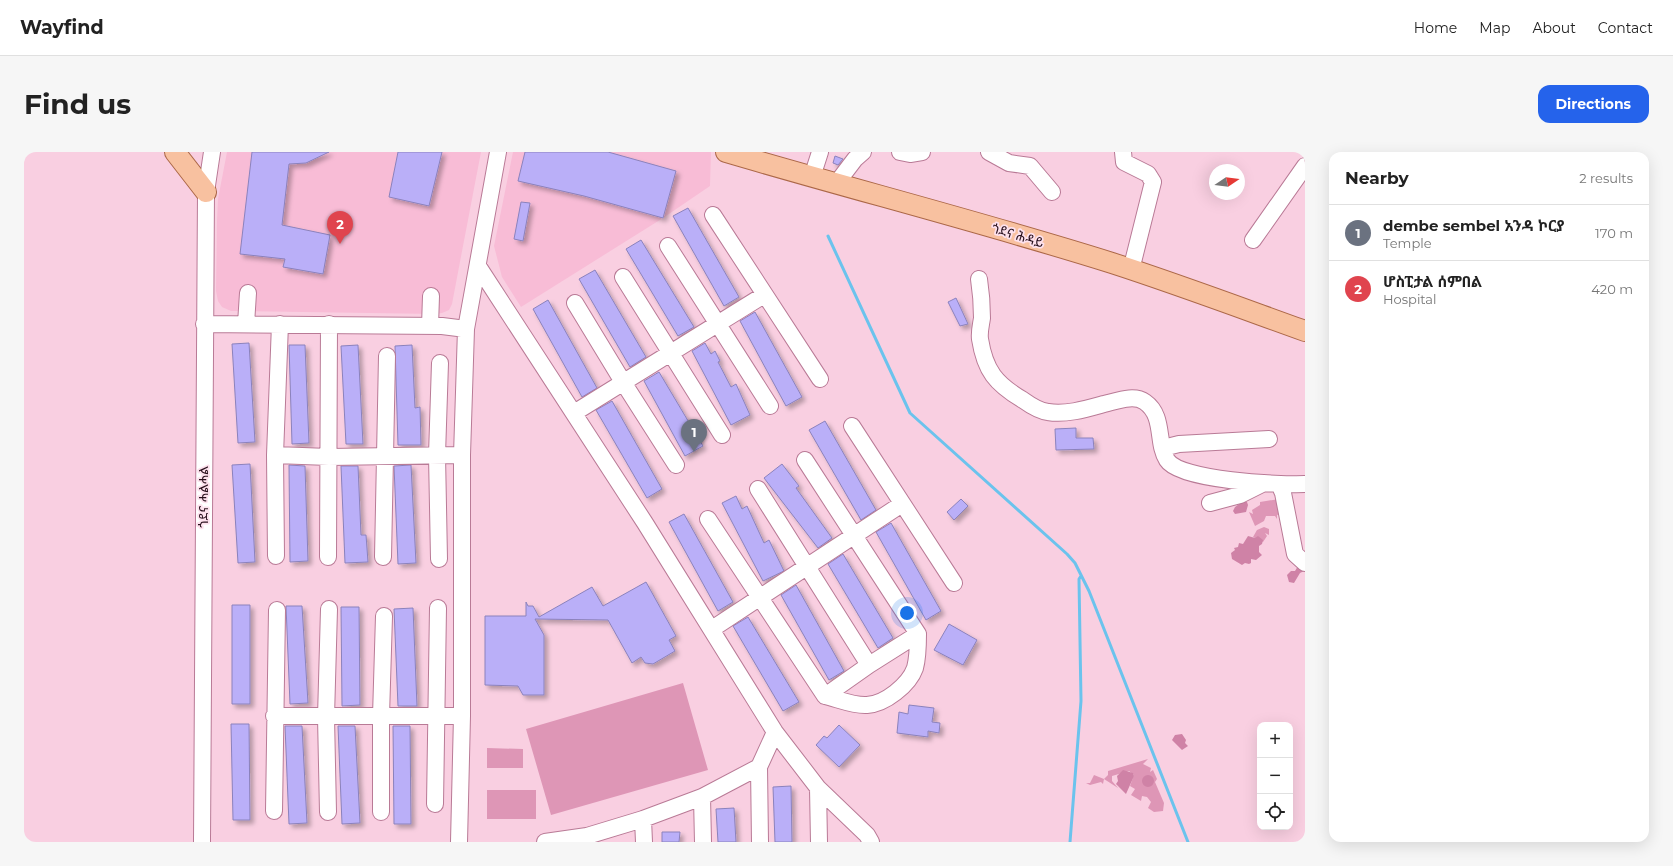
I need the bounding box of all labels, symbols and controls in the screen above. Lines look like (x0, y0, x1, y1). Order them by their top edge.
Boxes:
text: Wayfind (20, 16, 104, 39)
text: Home (1414, 19, 1457, 37)
text: Map (1479, 19, 1510, 37)
text: About (1532, 19, 1576, 37)
text: Contact (1598, 19, 1653, 37)
button: Directions (1538, 85, 1649, 123)
text: Find us (24, 87, 131, 121)
north arrow (1209, 164, 1245, 200)
text: Nearby (1345, 168, 1409, 188)
text: 2 results (1579, 170, 1633, 186)
pin: 2 (327, 211, 353, 244)
text: dembe sembel አንዳ ኮርያ (1383, 216, 1564, 235)
street label: ጎደና ሕዳይ (990, 220, 1046, 250)
text: 1 (1355, 225, 1361, 241)
text: 170 m (1595, 225, 1633, 241)
text: Temple (1383, 235, 1432, 251)
text: ሆስፒታል ሰምበል (1383, 272, 1482, 291)
text: 2 (1354, 281, 1362, 297)
text: 420 m (1591, 281, 1633, 297)
text: Hospital (1383, 291, 1436, 307)
pin: 1 (681, 419, 707, 452)
street label: ጎደና ሓልሓል (195, 466, 211, 528)
your location (897, 603, 917, 623)
map controls (1257, 722, 1293, 830)
button: + (1257, 722, 1293, 758)
button: − (1257, 758, 1293, 794)
button: locate (1257, 794, 1293, 830)

